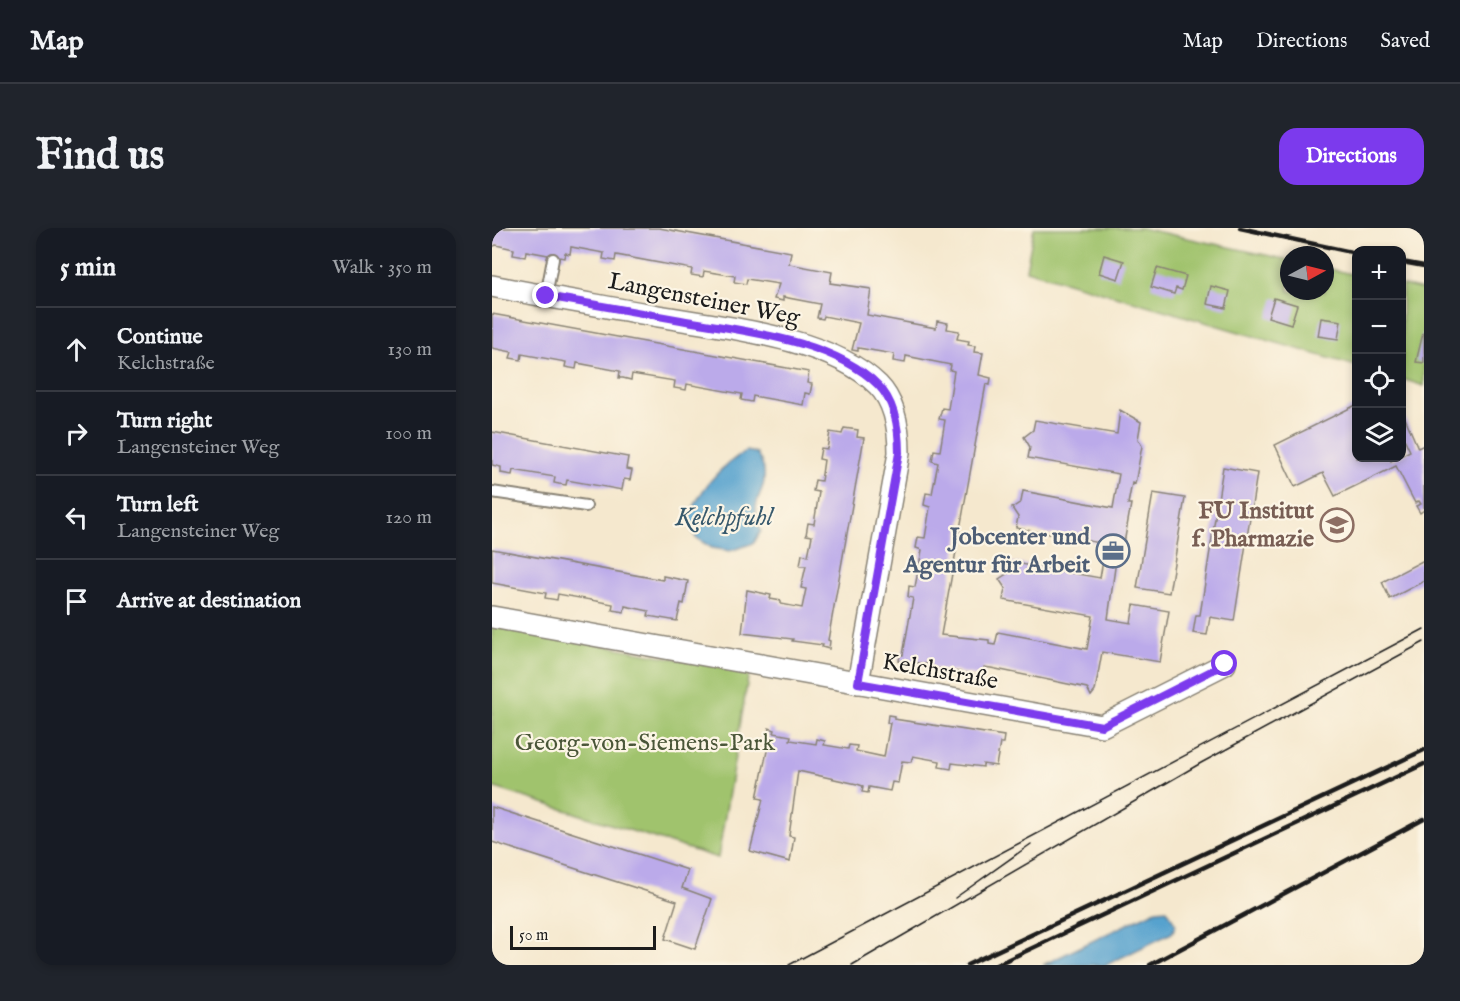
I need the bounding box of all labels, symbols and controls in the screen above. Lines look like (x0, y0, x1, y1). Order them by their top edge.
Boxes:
text: Map (30, 24, 84, 59)
text: Map (1183, 28, 1223, 55)
text: Directions (1256, 28, 1347, 55)
text: Saved (1380, 28, 1430, 55)
button: Directions (1279, 128, 1424, 185)
text: Find us (36, 130, 164, 183)
north arrow (1280, 246, 1334, 300)
map controls (1352, 246, 1406, 462)
button: + (1352, 246, 1406, 300)
text: 5 min (60, 251, 116, 284)
text: Walk · 350 m (332, 255, 432, 280)
street label: Langensteiner Weg (605, 266, 803, 334)
route end (532, 282, 558, 308)
button: − (1352, 300, 1406, 354)
text: Continue (117, 323, 203, 351)
icon: ahead (60, 333, 93, 366)
text: 130 m (387, 337, 432, 362)
text: Kelchstraße (117, 351, 215, 376)
button: locate (1352, 354, 1406, 408)
text: Turn right (117, 407, 212, 435)
button: layers (1352, 408, 1406, 462)
icon: right (60, 417, 93, 450)
text: 100 m (385, 421, 432, 446)
text: Langensteiner Weg (117, 435, 279, 460)
text: Turn left (117, 491, 199, 519)
place label: FU Institut f. Pharmazie (1192, 496, 1315, 555)
icon: left (60, 501, 93, 534)
water label: Kelchpfuhl (674, 501, 775, 534)
text: 120 m (386, 505, 432, 530)
school or university icon: FU Institut f. Pharmazie (1319, 507, 1355, 543)
text: Langensteiner Weg (117, 519, 279, 544)
place label: Jobcenter und Agentur für Arbeit (903, 522, 1091, 581)
office icon: Jobcenter und Agentur für Arbeit (1095, 533, 1131, 569)
icon: arrive (60, 585, 93, 618)
text: Arrive at destination (117, 587, 301, 615)
street label: Kelchstraße (880, 647, 1000, 697)
route start (1211, 650, 1237, 676)
park label: Georg-von-Siemens-Park (515, 728, 775, 759)
scale bar (510, 923, 656, 950)
text: 50 m (519, 926, 548, 946)

